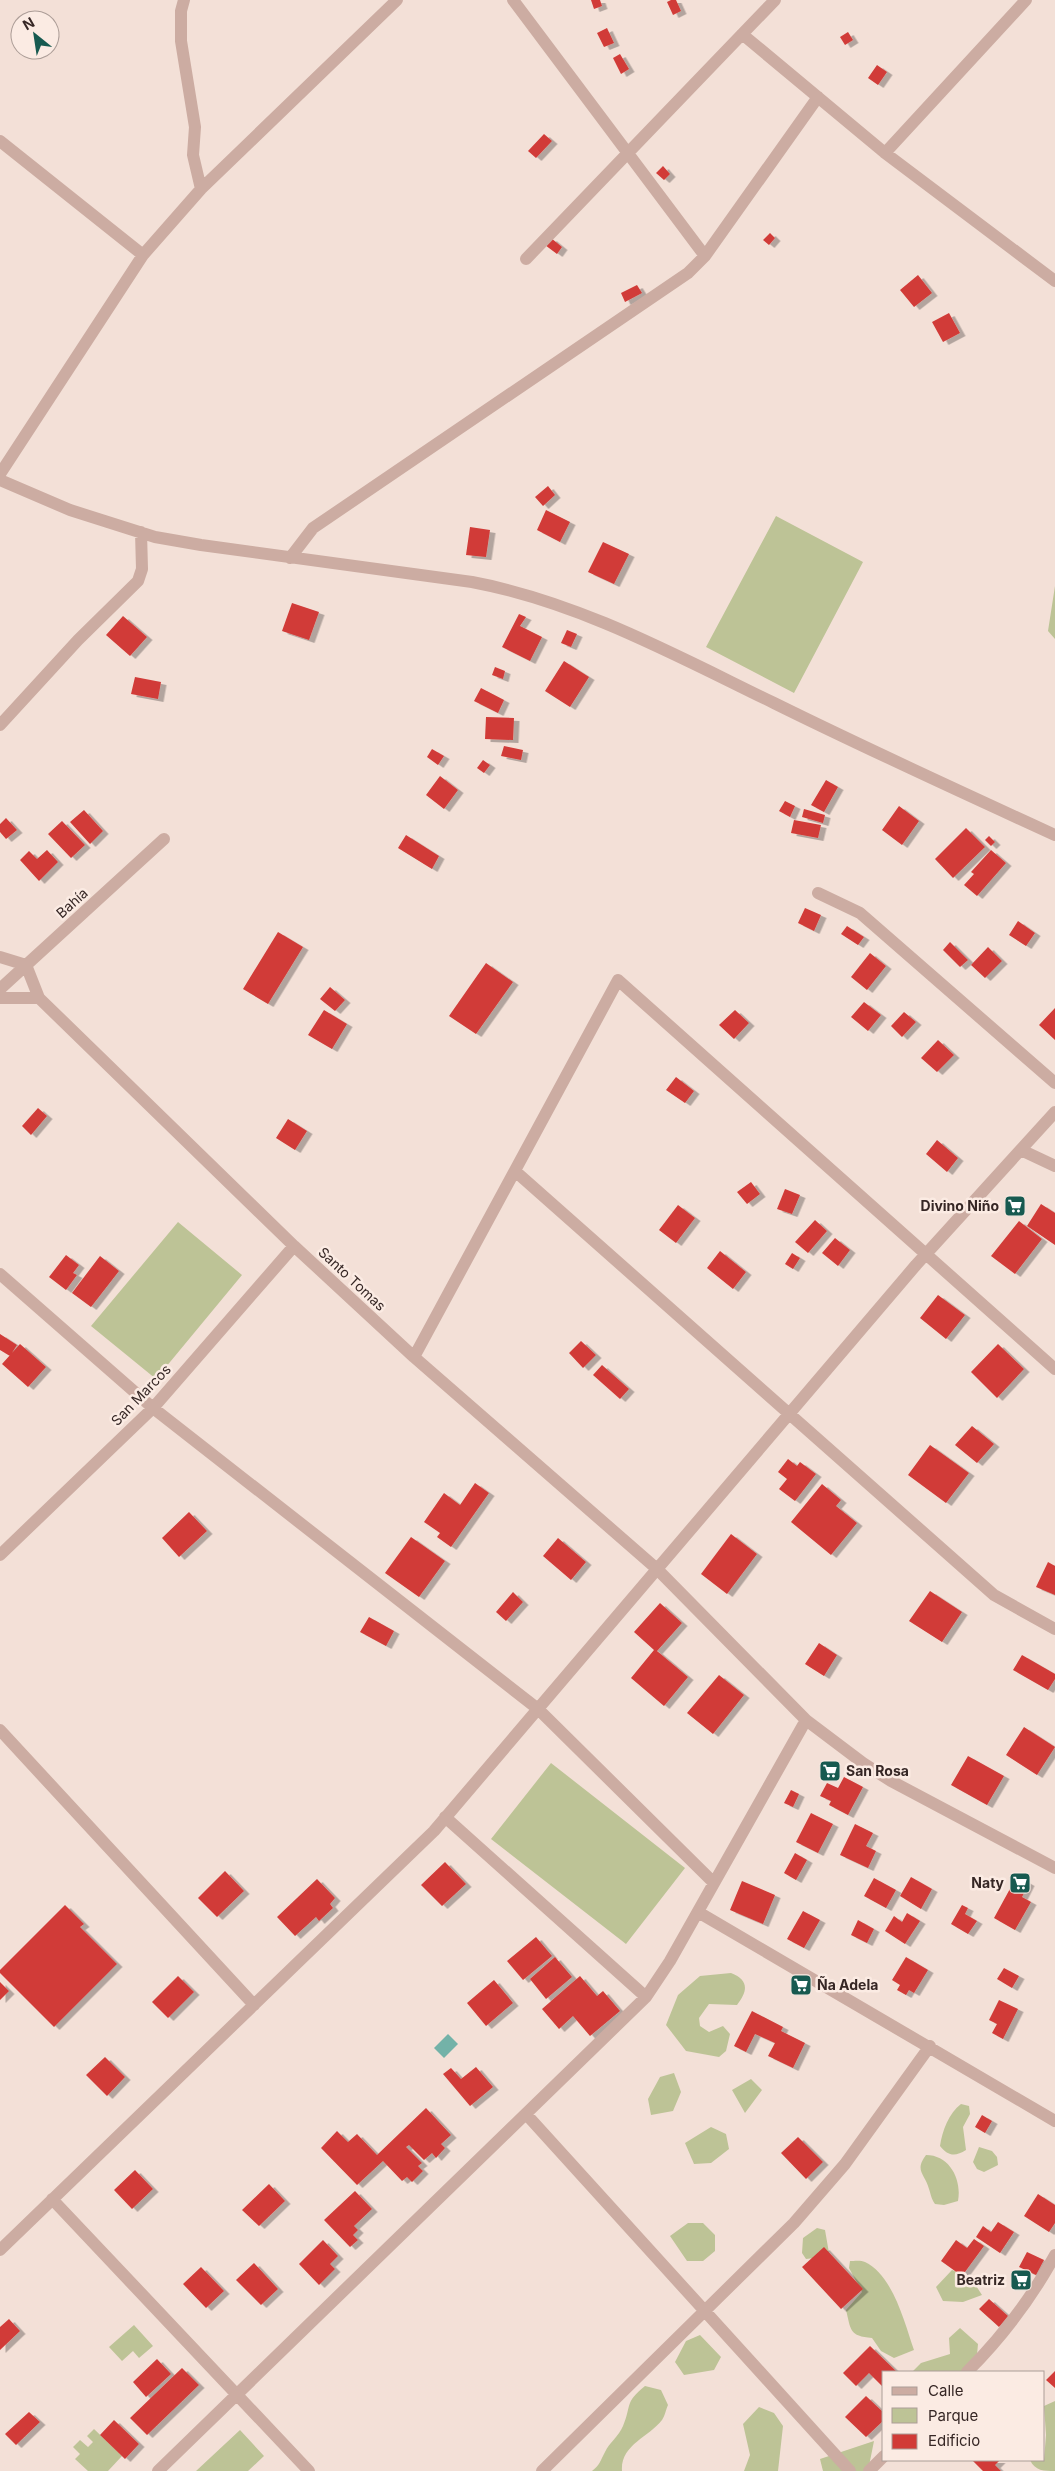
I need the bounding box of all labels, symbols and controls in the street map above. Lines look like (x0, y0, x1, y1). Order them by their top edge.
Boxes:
north arrow (10, 10, 60, 60)
text: N (19, 13, 37, 33)
street label: Bahía (52, 884, 91, 921)
supermarket icon: Divino Niño (1003, 1194, 1027, 1218)
place label: Divino Niño (921, 1197, 999, 1214)
street label: Santo Tomas (315, 1243, 389, 1314)
street label: San Marcos (107, 1361, 174, 1429)
supermarket icon: San Rosa (818, 1759, 842, 1783)
place label: San Rosa (846, 1762, 909, 1779)
supermarket icon: Naty (1008, 1871, 1032, 1895)
place label: Naty (971, 1874, 1005, 1891)
supermarket icon: Ña Adela (789, 1973, 813, 1997)
place label: Ña Adela (817, 1976, 878, 1993)
supermarket icon: Beatriz (1009, 2268, 1033, 2292)
place label: Beatriz (956, 2271, 1005, 2288)
legend (882, 2371, 1045, 2461)
text: Calle (928, 2381, 963, 2400)
text: Parque (928, 2406, 978, 2425)
text: Edificio (928, 2431, 980, 2450)

